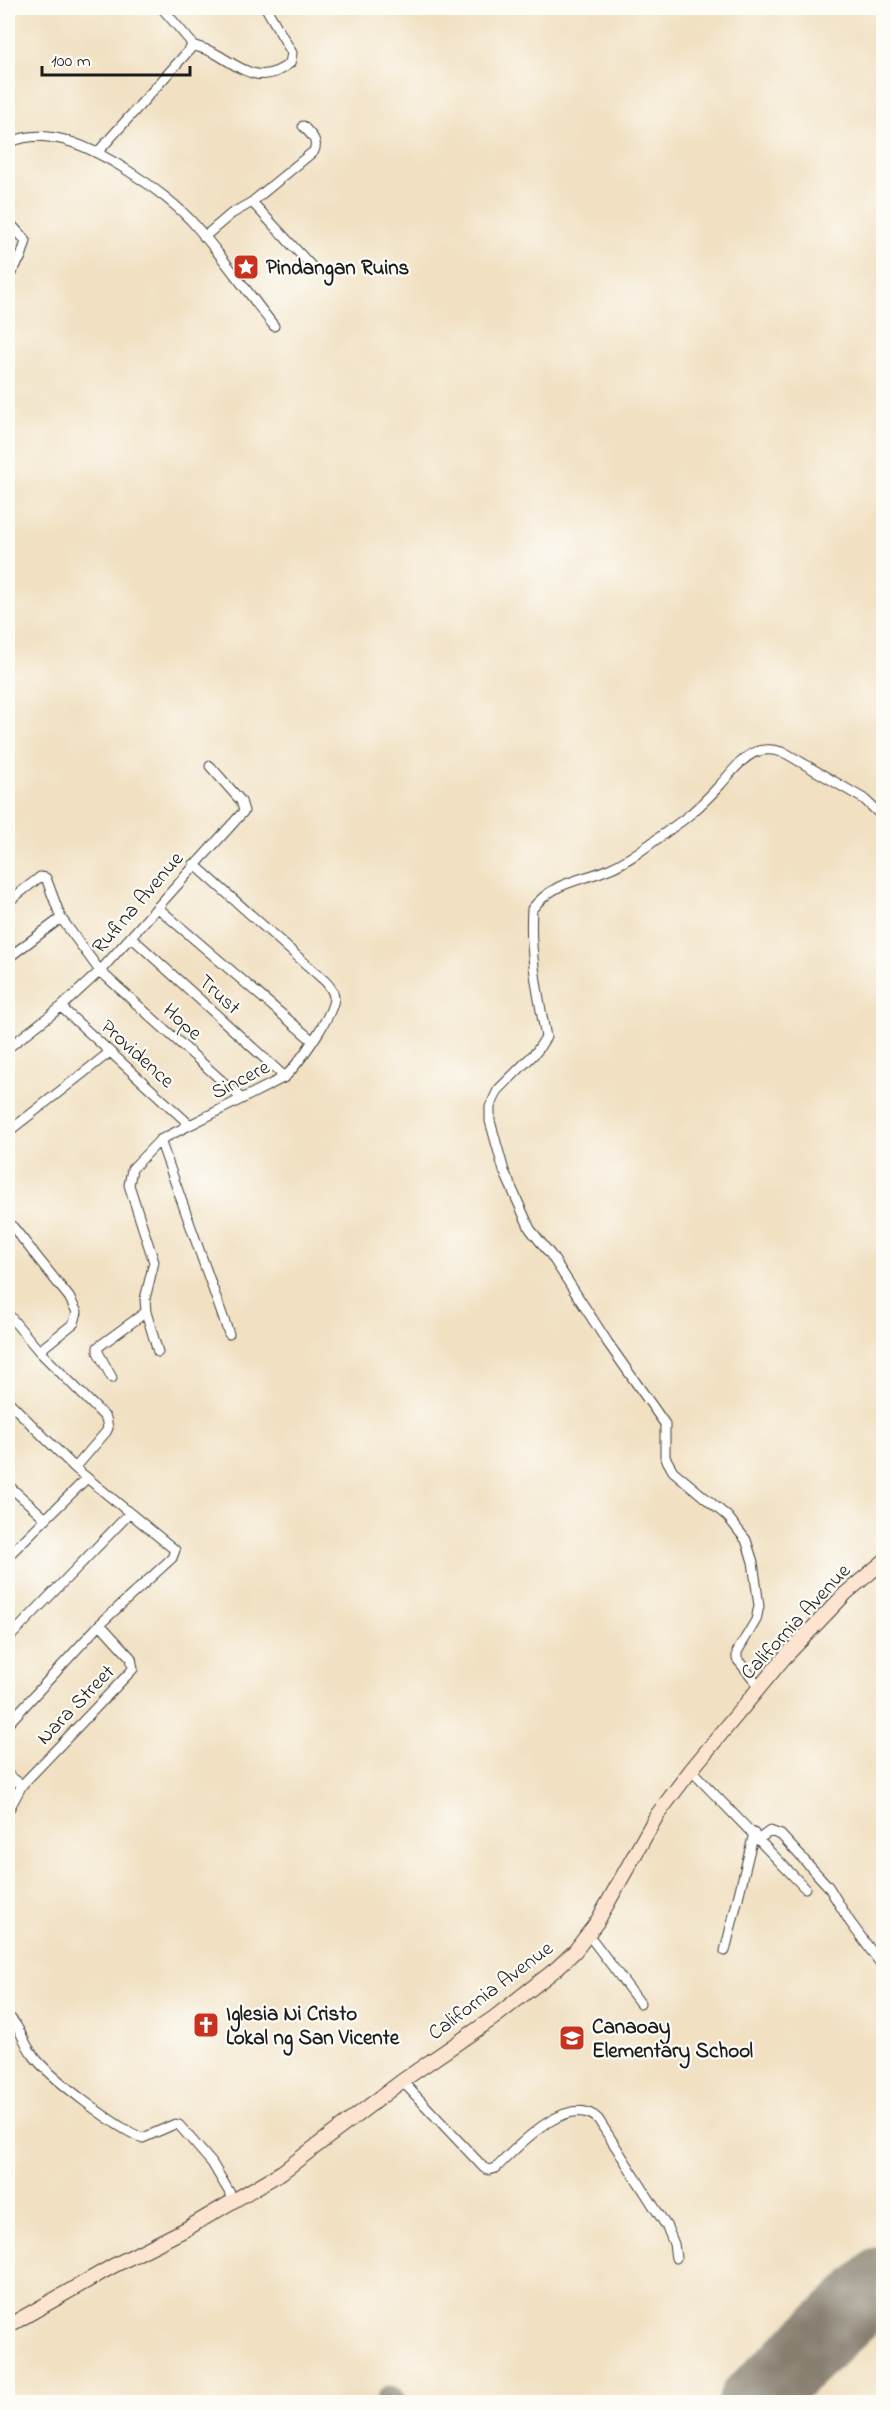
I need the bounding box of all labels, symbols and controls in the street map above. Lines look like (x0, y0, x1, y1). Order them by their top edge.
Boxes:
scale bar (42, 39, 190, 77)
text: 100 m (51, 49, 91, 75)
place icon: Pindangan Ruins (231, 252, 261, 282)
place label: Pindangan Ruins (266, 254, 410, 286)
street label: Rufina Avenue (86, 845, 192, 961)
street label: Trust (191, 968, 247, 1023)
street label: Hope (155, 997, 208, 1049)
street label: Providence (93, 1013, 181, 1096)
street label: Sincere (206, 1053, 276, 1108)
street label: California Avenue (734, 1557, 859, 1687)
street label: Nara Street (30, 1658, 122, 1752)
street label: California Avenue (422, 1934, 560, 2049)
place label: Iglesia Ni Cristo Lokal ng San Vicente (226, 2000, 400, 2056)
church icon: Iglesia Ni Cristo Lokal ng San Vicente (191, 2010, 221, 2040)
place label: Canaoay Elementary School (592, 2013, 754, 2069)
school or university icon: Canaoay Elementary School (557, 2023, 587, 2053)

